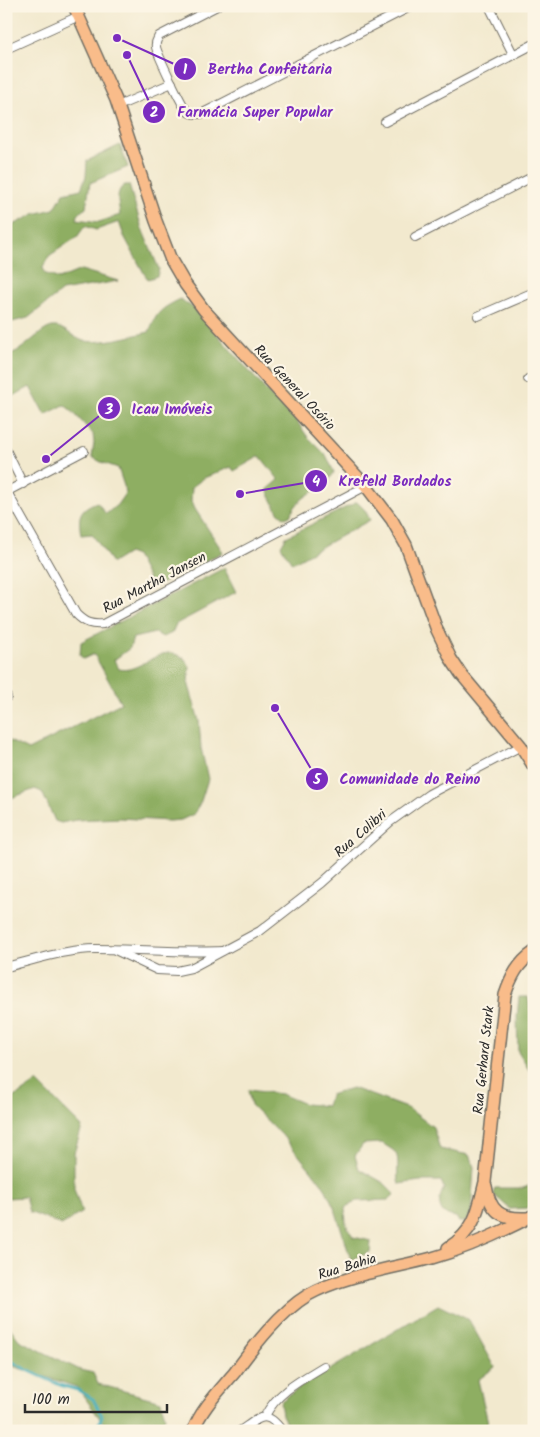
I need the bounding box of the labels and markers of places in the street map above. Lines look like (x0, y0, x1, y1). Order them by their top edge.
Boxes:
callout: Bertha Confeitaria (173, 54, 342, 84)
callout: Farmácia Super Popular (142, 97, 342, 127)
callout: Icau Imóveis (97, 393, 223, 423)
callout: Krefeld Bordados (304, 466, 461, 496)
callout: Comunidade do Reino (305, 764, 491, 794)

